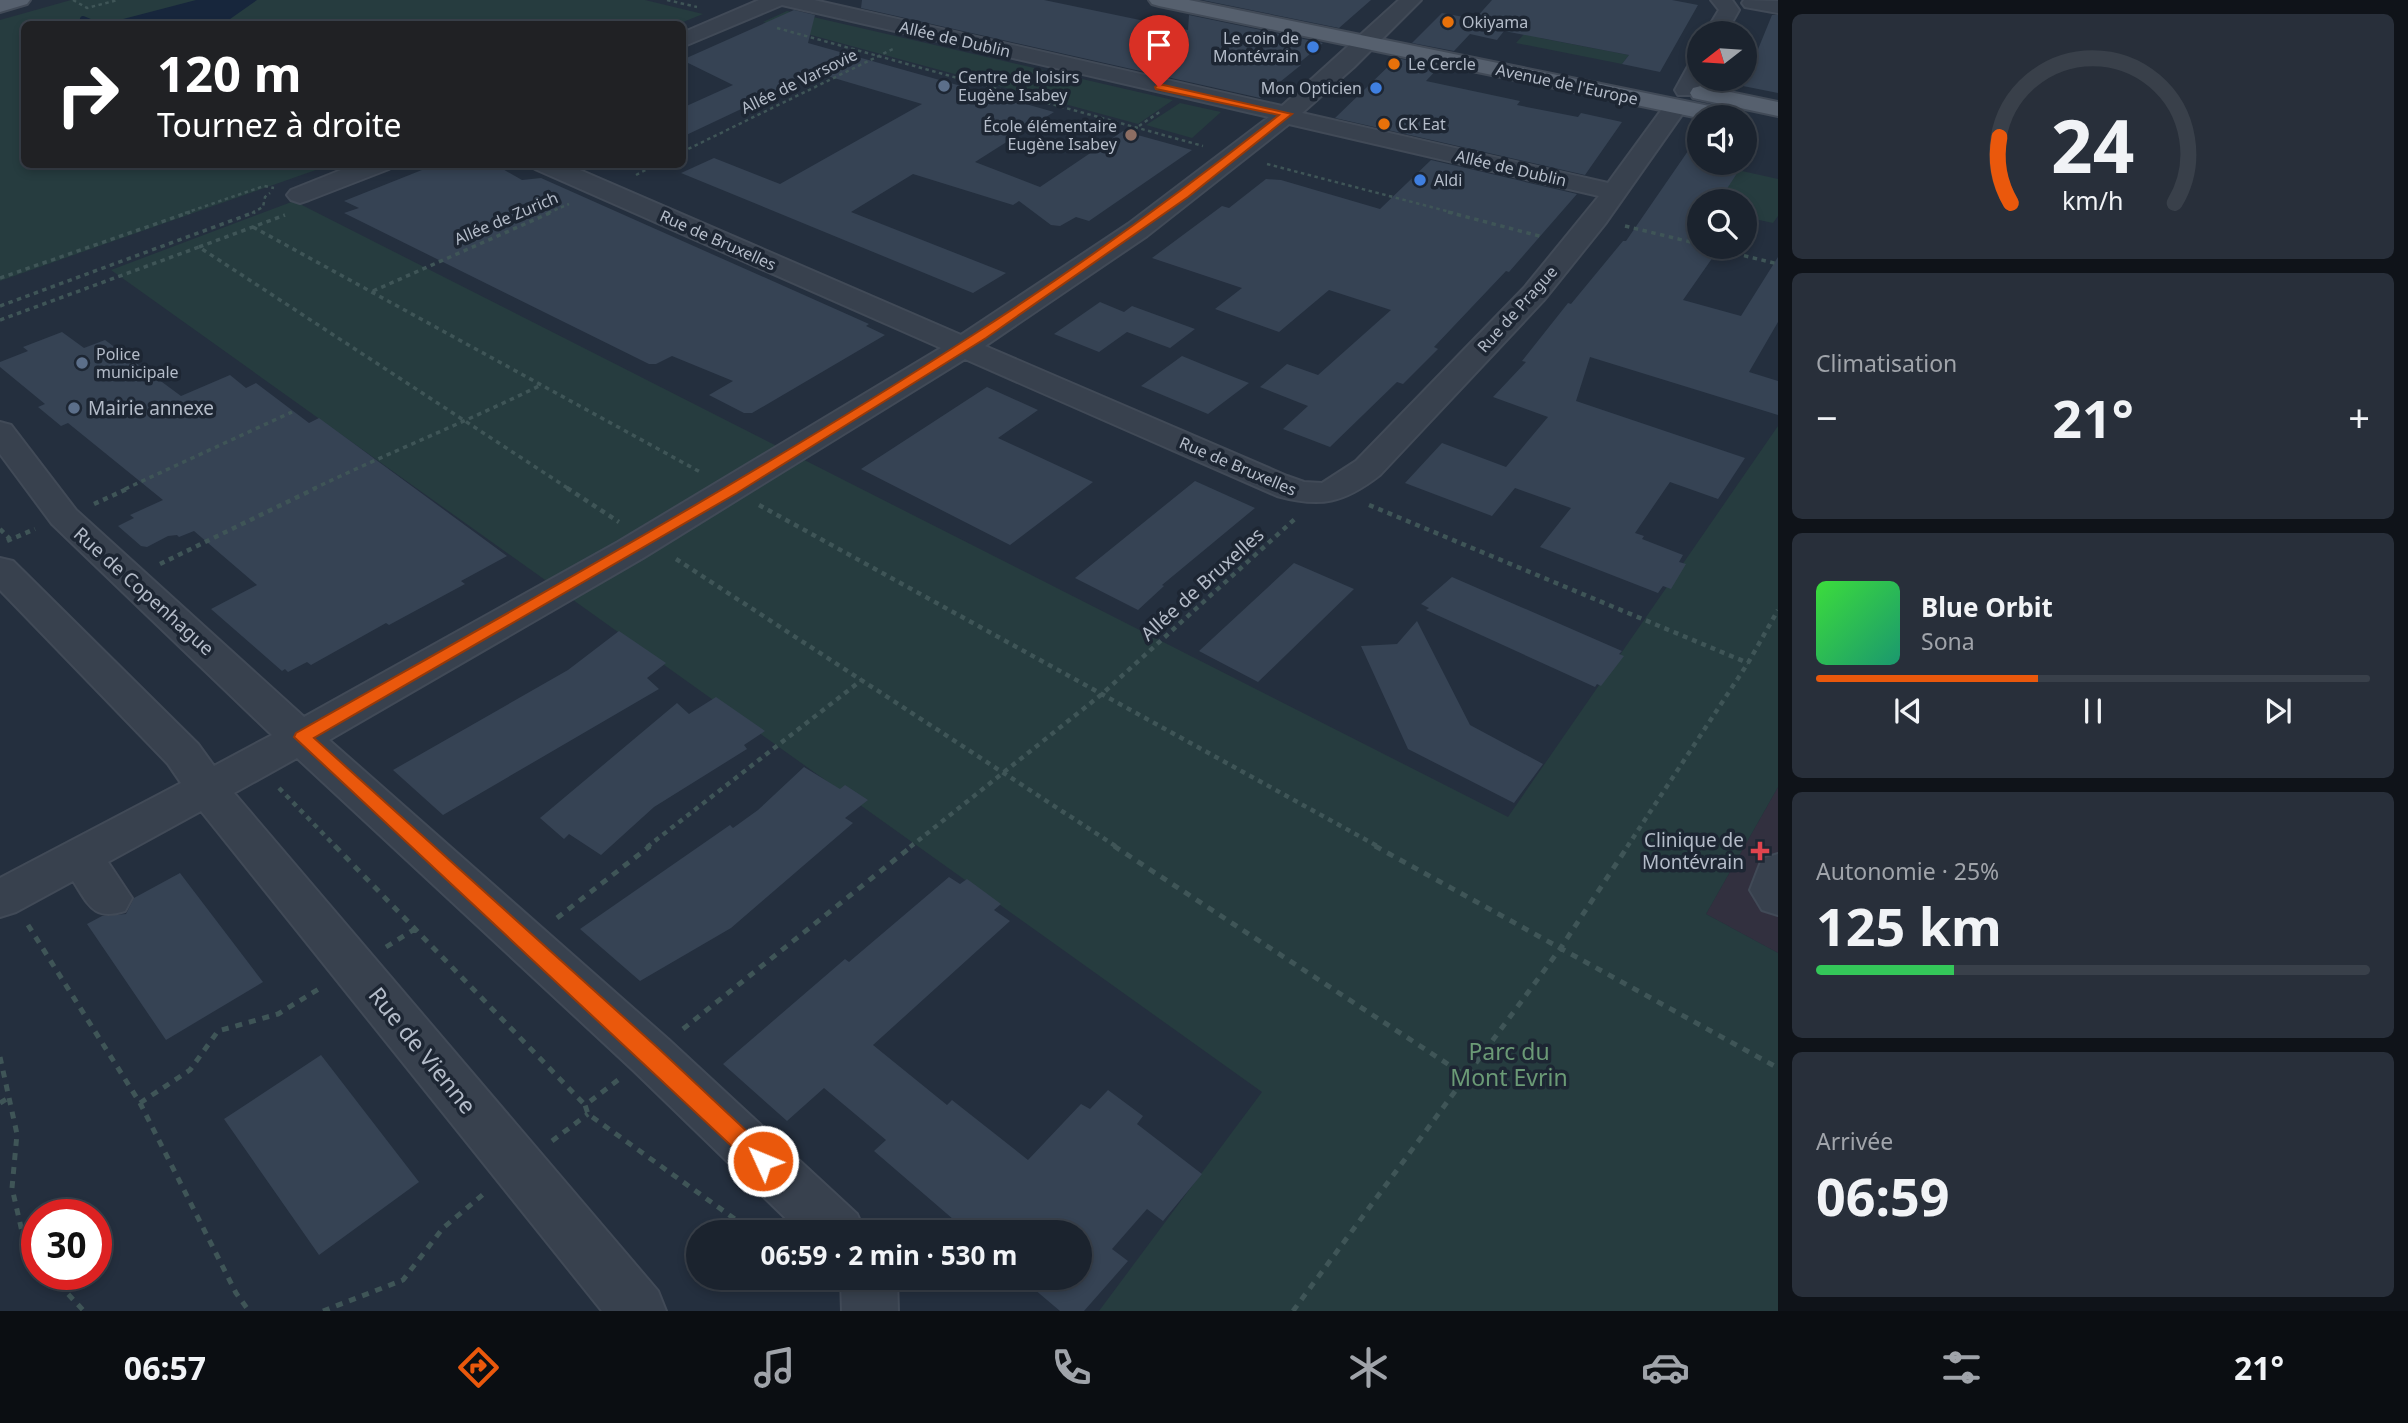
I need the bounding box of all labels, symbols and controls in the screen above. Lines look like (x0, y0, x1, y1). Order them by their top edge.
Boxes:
place label: Okiyama (1462, 11, 1528, 33)
marker: Okiyama (1440, 14, 1456, 30)
pin (1129, 15, 1189, 87)
street label: Allée de Dublin (897, 16, 1013, 62)
north arrow (1687, 21, 1757, 91)
map controls (1687, 21, 1757, 259)
icon: arrive (1140, 26, 1178, 64)
place label: Le coin de Montévrain (1213, 27, 1299, 67)
marker: Le coin de Montévrain (1305, 39, 1321, 55)
text: 120 m (157, 40, 302, 106)
street label: Allée de Varsovie (737, 43, 861, 119)
icon: right (42, 49, 133, 140)
place label: Le Cercle (1408, 53, 1476, 75)
marker: Le Cercle (1386, 56, 1402, 72)
street label: Avenue de l'Europe (1494, 58, 1640, 110)
place label: Centre de loisirs Eugène Isabey (958, 66, 1079, 106)
place label: Mon Opticien (1261, 77, 1362, 99)
marker: Centre de loisirs Eugène Isabey (936, 78, 952, 94)
marker: Mon Opticien (1368, 80, 1384, 96)
text: 24 (2051, 95, 2135, 194)
text: Tournez à droite (157, 103, 402, 146)
button: sound (1687, 105, 1757, 175)
place label: CK Eat (1398, 113, 1446, 135)
place label: École élémentaire Eugène Isabey (983, 115, 1118, 155)
marker: CK Eat (1376, 116, 1392, 132)
marker: École élémentaire Eugène Isabey (1123, 127, 1139, 143)
street label: Allée de Dublin (1453, 145, 1569, 191)
place label: Aldi (1434, 169, 1462, 191)
marker: Aldi (1412, 172, 1428, 188)
text: km/h (2062, 183, 2124, 217)
street label: Allée de Zurich (451, 186, 561, 250)
button: search (1687, 189, 1757, 259)
street label: Rue de Bruxelles (656, 205, 780, 275)
street label: Rue de Prague (1472, 261, 1562, 357)
place label: Police municipale (96, 343, 179, 383)
text: Climatisation (1816, 347, 1957, 379)
marker: Police municipale (74, 355, 90, 371)
text: 21° (2052, 382, 2134, 453)
text: − (1816, 391, 1838, 443)
text: + (2348, 391, 2370, 443)
place label: Mairie annexe (88, 395, 214, 421)
marker: Mairie annexe (66, 400, 82, 416)
street label: Rue de Bruxelles (1176, 431, 1300, 501)
street label: Rue de Copenhague (68, 521, 220, 661)
street label: Allée de Bruxelles (1135, 522, 1269, 646)
text: Blue Orbit (1921, 589, 2053, 625)
text: Sona (1921, 625, 1975, 657)
icon: previous (1889, 692, 1927, 730)
icon: pause (2074, 692, 2112, 730)
icon: next (2259, 692, 2297, 730)
place label: Clinique de Montévrain (1642, 827, 1744, 875)
marker: Clinique de Montévrain (1750, 841, 1770, 861)
text: Autonomie · 25% (1816, 855, 1999, 887)
text: 125 km (1816, 890, 2002, 961)
street label: Rue de Vienne (362, 980, 484, 1120)
park label: Parc du Mont Evrin (1450, 1035, 1568, 1093)
position arrow (726, 1124, 800, 1198)
text: Arrivée (1816, 1125, 1893, 1157)
text: 06:59 (1816, 1160, 1950, 1231)
speed limit sign: 30 (21, 1199, 112, 1290)
text: 06:59 · 2 min · 530 m (761, 1237, 1017, 1273)
icon: directions (454, 1343, 503, 1392)
icon: music (750, 1343, 799, 1392)
icon: phone (1047, 1343, 1096, 1392)
icon: climate (1344, 1343, 1393, 1392)
icon: car (1641, 1343, 1690, 1392)
icon: filters (1937, 1343, 1986, 1392)
text: 06:57 (124, 1346, 206, 1389)
text: 21° (2234, 1346, 2284, 1389)

